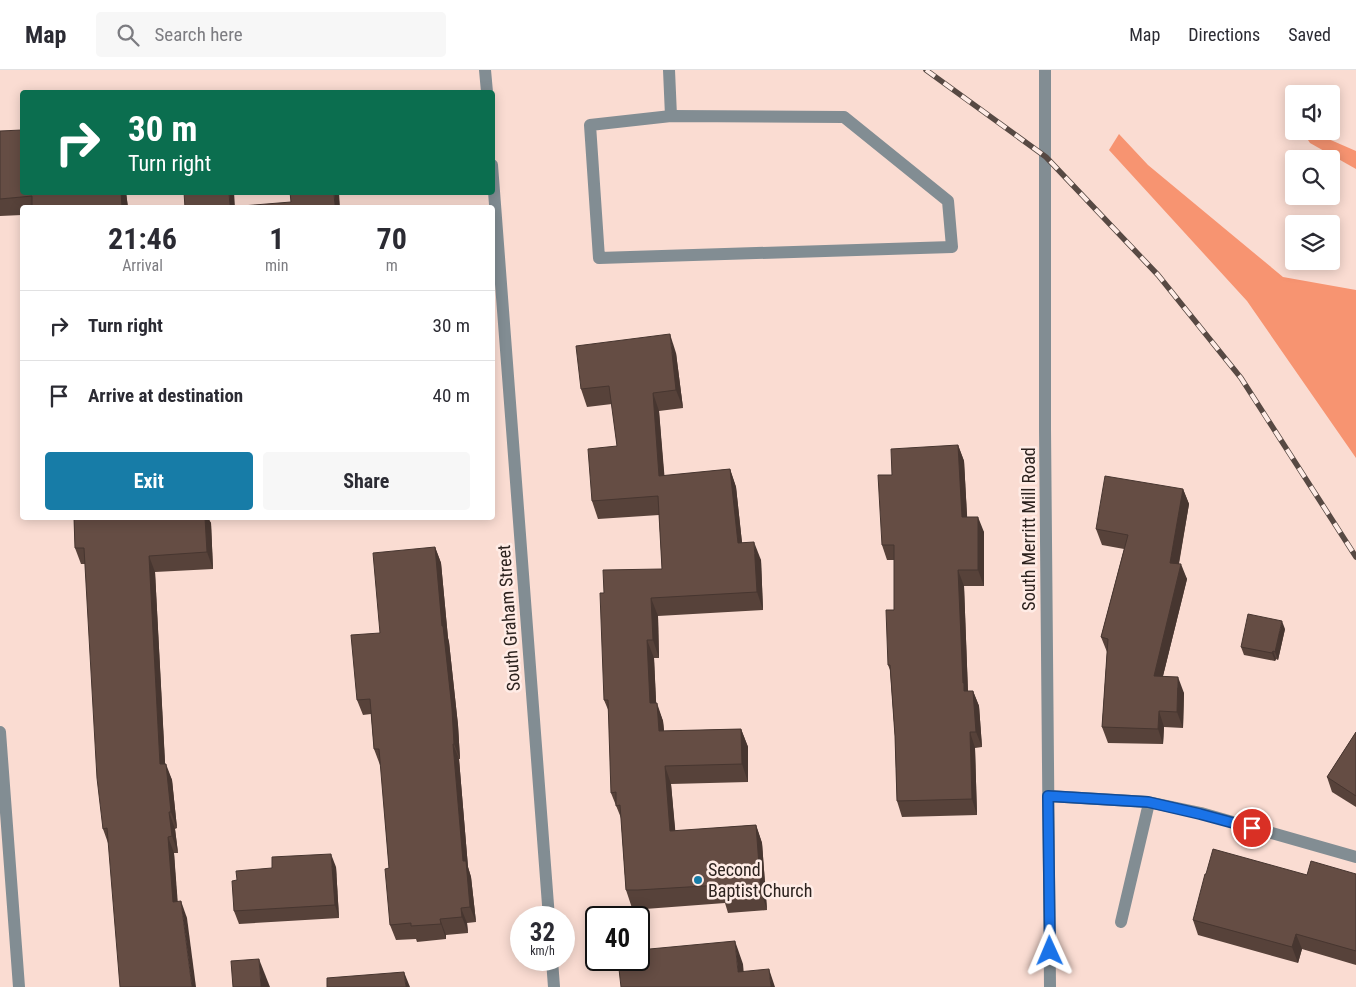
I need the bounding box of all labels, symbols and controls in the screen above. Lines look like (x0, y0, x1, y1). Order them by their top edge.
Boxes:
search box (96, 12, 446, 57)
text: Map (25, 21, 66, 49)
icon: search (114, 21, 142, 49)
text: Search here (154, 23, 243, 46)
text: Map (1129, 24, 1160, 45)
text: Directions (1188, 24, 1260, 45)
text: Saved (1288, 24, 1331, 45)
map controls (1285, 85, 1340, 270)
button: sound (1285, 85, 1340, 140)
text: 30 m (128, 109, 197, 150)
icon: right (45, 110, 110, 175)
button: search (1285, 150, 1340, 205)
text: Turn right (128, 151, 211, 176)
button: layers (1285, 215, 1340, 270)
text: 21:46 (108, 221, 177, 256)
text: 1 (269, 221, 284, 256)
text: 70 (377, 221, 407, 256)
text: Arrival (122, 256, 163, 275)
text: min (265, 256, 288, 275)
text: m (386, 256, 398, 275)
icon: right (45, 312, 73, 340)
text: Turn right (88, 314, 163, 337)
text: 30 m (433, 314, 470, 337)
icon: arrive (45, 382, 73, 410)
text: Arrive at destination (88, 384, 243, 407)
text: 40 m (433, 384, 470, 407)
street label: South Merritt Mill Road (1018, 447, 1039, 611)
button: Exit (45, 452, 253, 510)
button: Share (263, 452, 470, 510)
street label: South Graham Street (493, 544, 524, 692)
pin (1231, 807, 1273, 849)
icon: arrive (1238, 814, 1266, 842)
place label: Second Baptist Church (708, 859, 812, 901)
marker: Second Baptist Church (692, 874, 704, 886)
speed limit sign: 40 (585, 906, 650, 971)
text: 32 (530, 918, 555, 947)
position arrow (1023, 924, 1075, 976)
text: km/h (530, 944, 555, 958)

